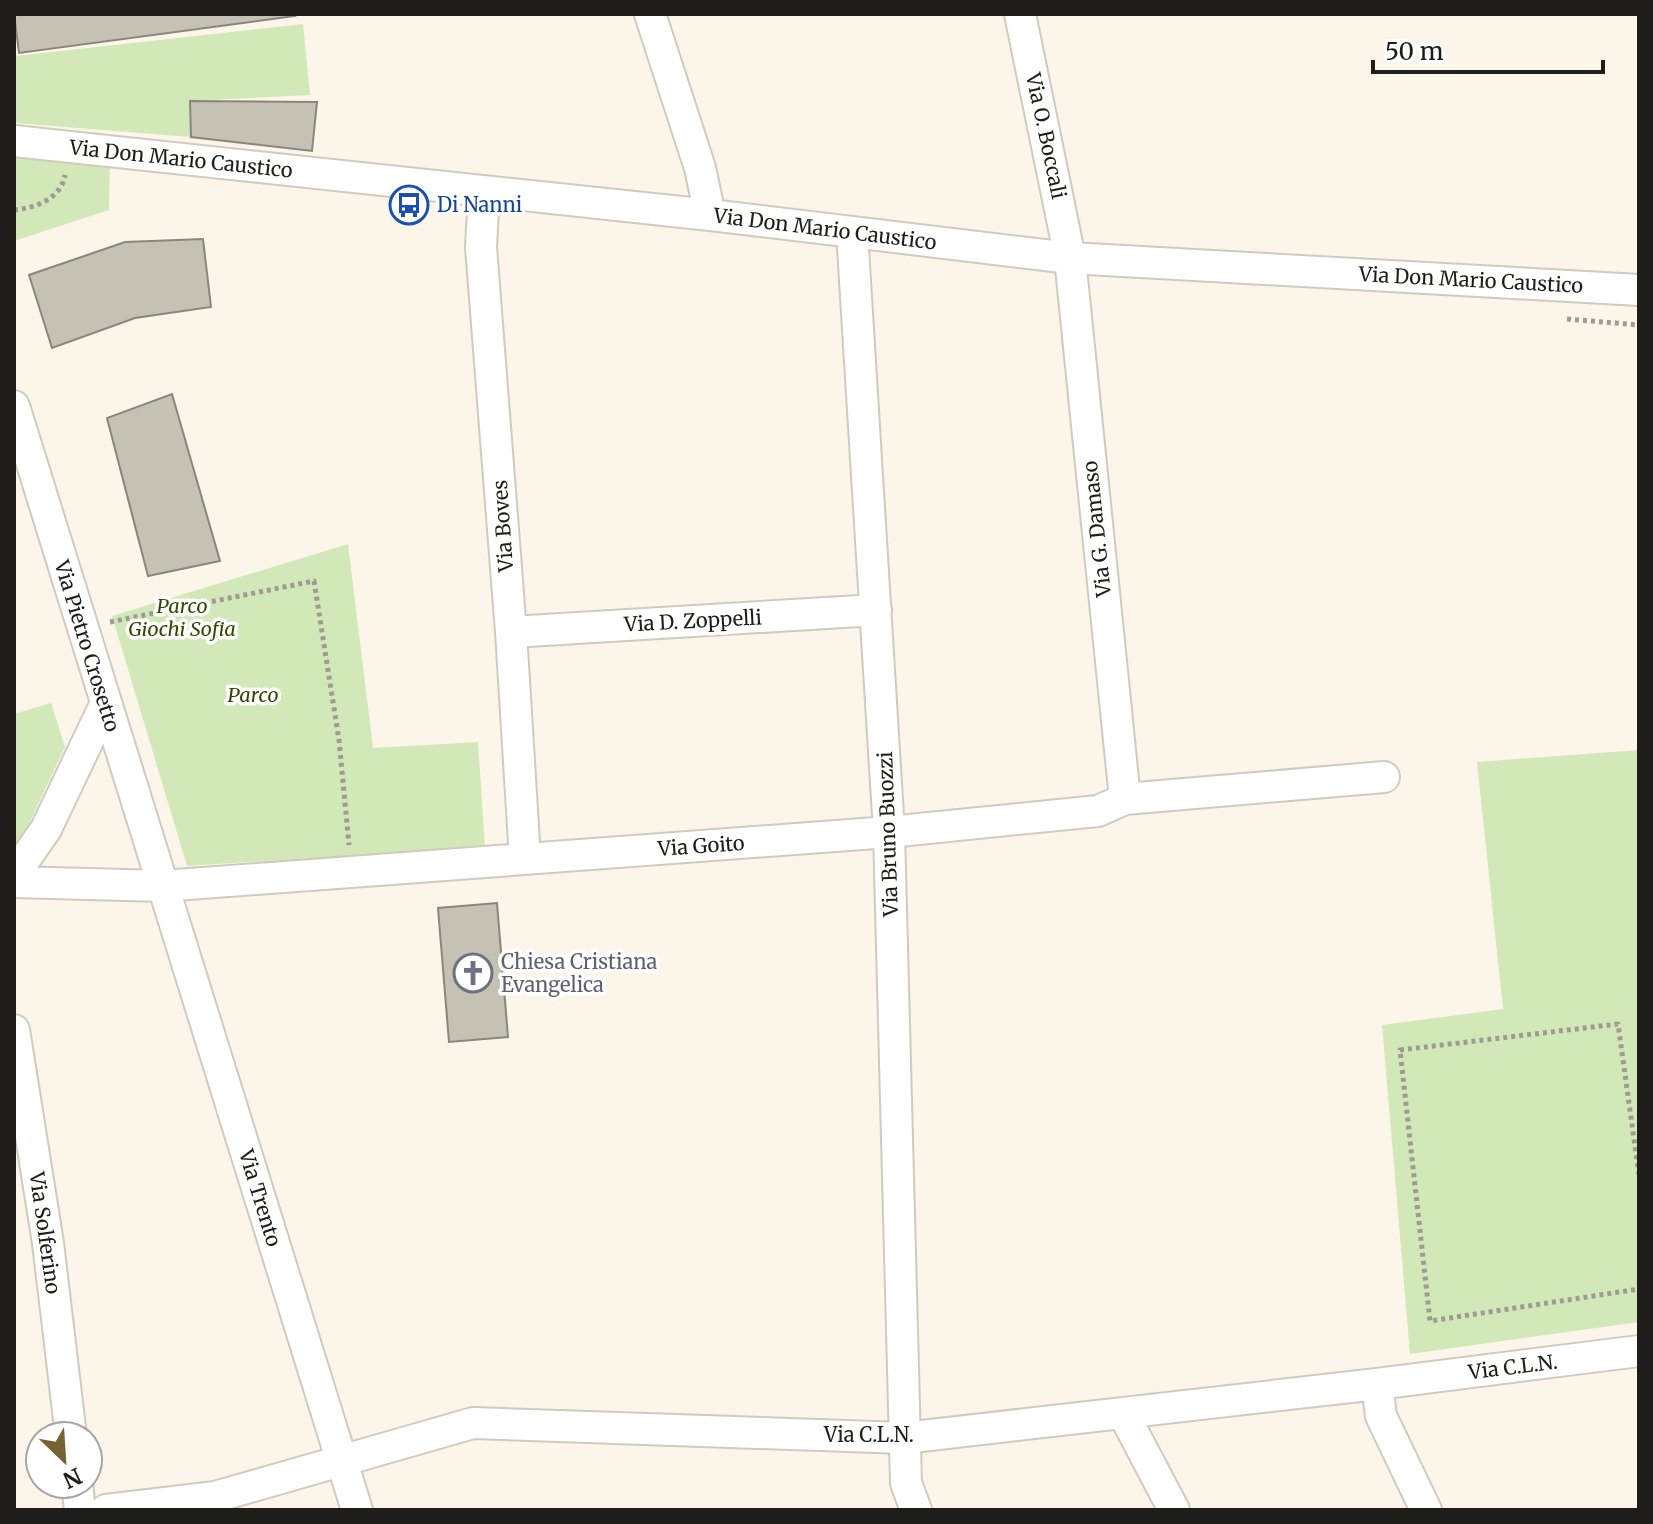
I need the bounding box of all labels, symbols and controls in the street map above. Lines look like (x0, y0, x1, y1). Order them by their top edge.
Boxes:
scale bar (1373, 24, 1603, 74)
text: 50 m (1385, 36, 1444, 67)
street label: Via O. Boccali (1021, 70, 1072, 201)
street label: Via Don Mario Caustico (67, 134, 294, 183)
bus stop icon: Di Nanni (388, 184, 430, 226)
place label: Di Nanni (437, 192, 522, 217)
street label: Via Don Mario Caustico (711, 202, 938, 255)
street label: Via Don Mario Caustico (1357, 261, 1584, 298)
street label: Via G. Damaso (1077, 459, 1116, 599)
street label: Via Boves (487, 479, 518, 574)
street label: Via Pietro Crosetto (49, 556, 126, 735)
park label: Parco Giochi Sofia (128, 593, 236, 641)
street label: Via D. Zoppelli (622, 604, 763, 637)
park label: Parco (228, 682, 279, 707)
street label: Via Bruno Buozzi (872, 751, 903, 918)
street label: Via Goito (656, 830, 746, 861)
place label: Chiesa Cristiana Evangelica (501, 949, 657, 997)
church icon: Chiesa Cristiana Evangelica (452, 952, 494, 994)
street label: Via Trento (234, 1145, 287, 1250)
street label: Via Solferino (24, 1169, 66, 1296)
street label: Via C.L.N. (1466, 1349, 1559, 1385)
north arrow (24, 1420, 104, 1500)
street label: Via C.L.N. (823, 1422, 914, 1447)
text: N (58, 1462, 86, 1495)

